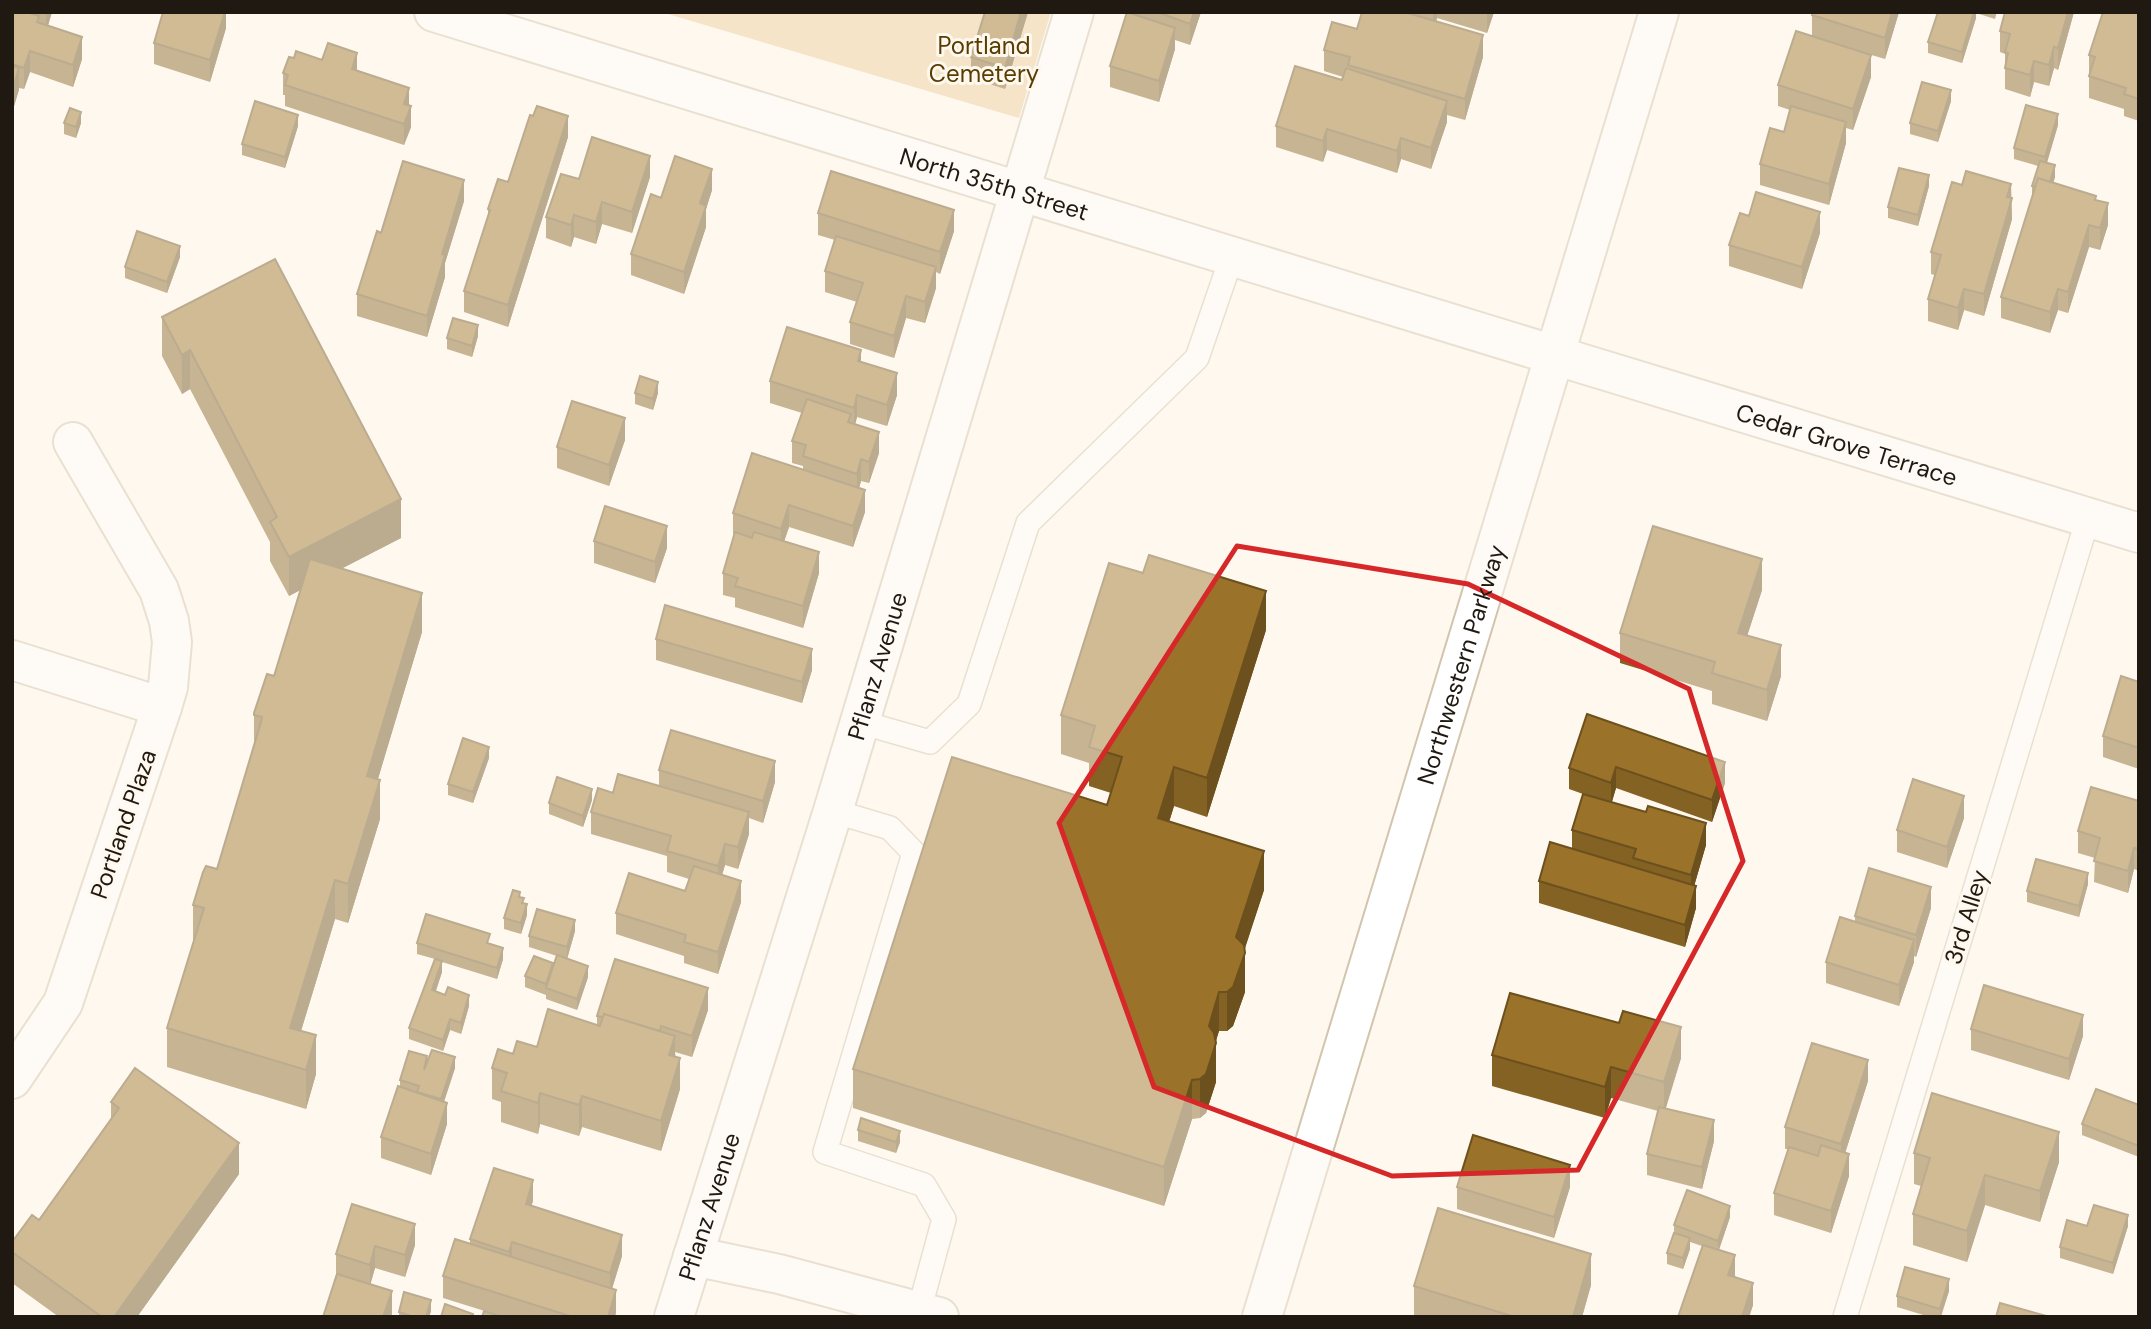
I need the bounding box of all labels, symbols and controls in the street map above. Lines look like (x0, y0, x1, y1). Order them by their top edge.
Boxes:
park label: Portland Cemetery (929, 30, 1039, 89)
street label: North 35th Street (896, 140, 1092, 227)
street label: Cedar Grove Terrace (1732, 396, 1961, 492)
street label: Northwestern Parkway (1409, 541, 1512, 788)
street label: Pflanz Avenue (840, 588, 914, 744)
street label: Portland Plaza (83, 745, 163, 903)
street label: 3rd Alley (1937, 866, 1995, 968)
street label: Pflanz Avenue (671, 1129, 747, 1284)

